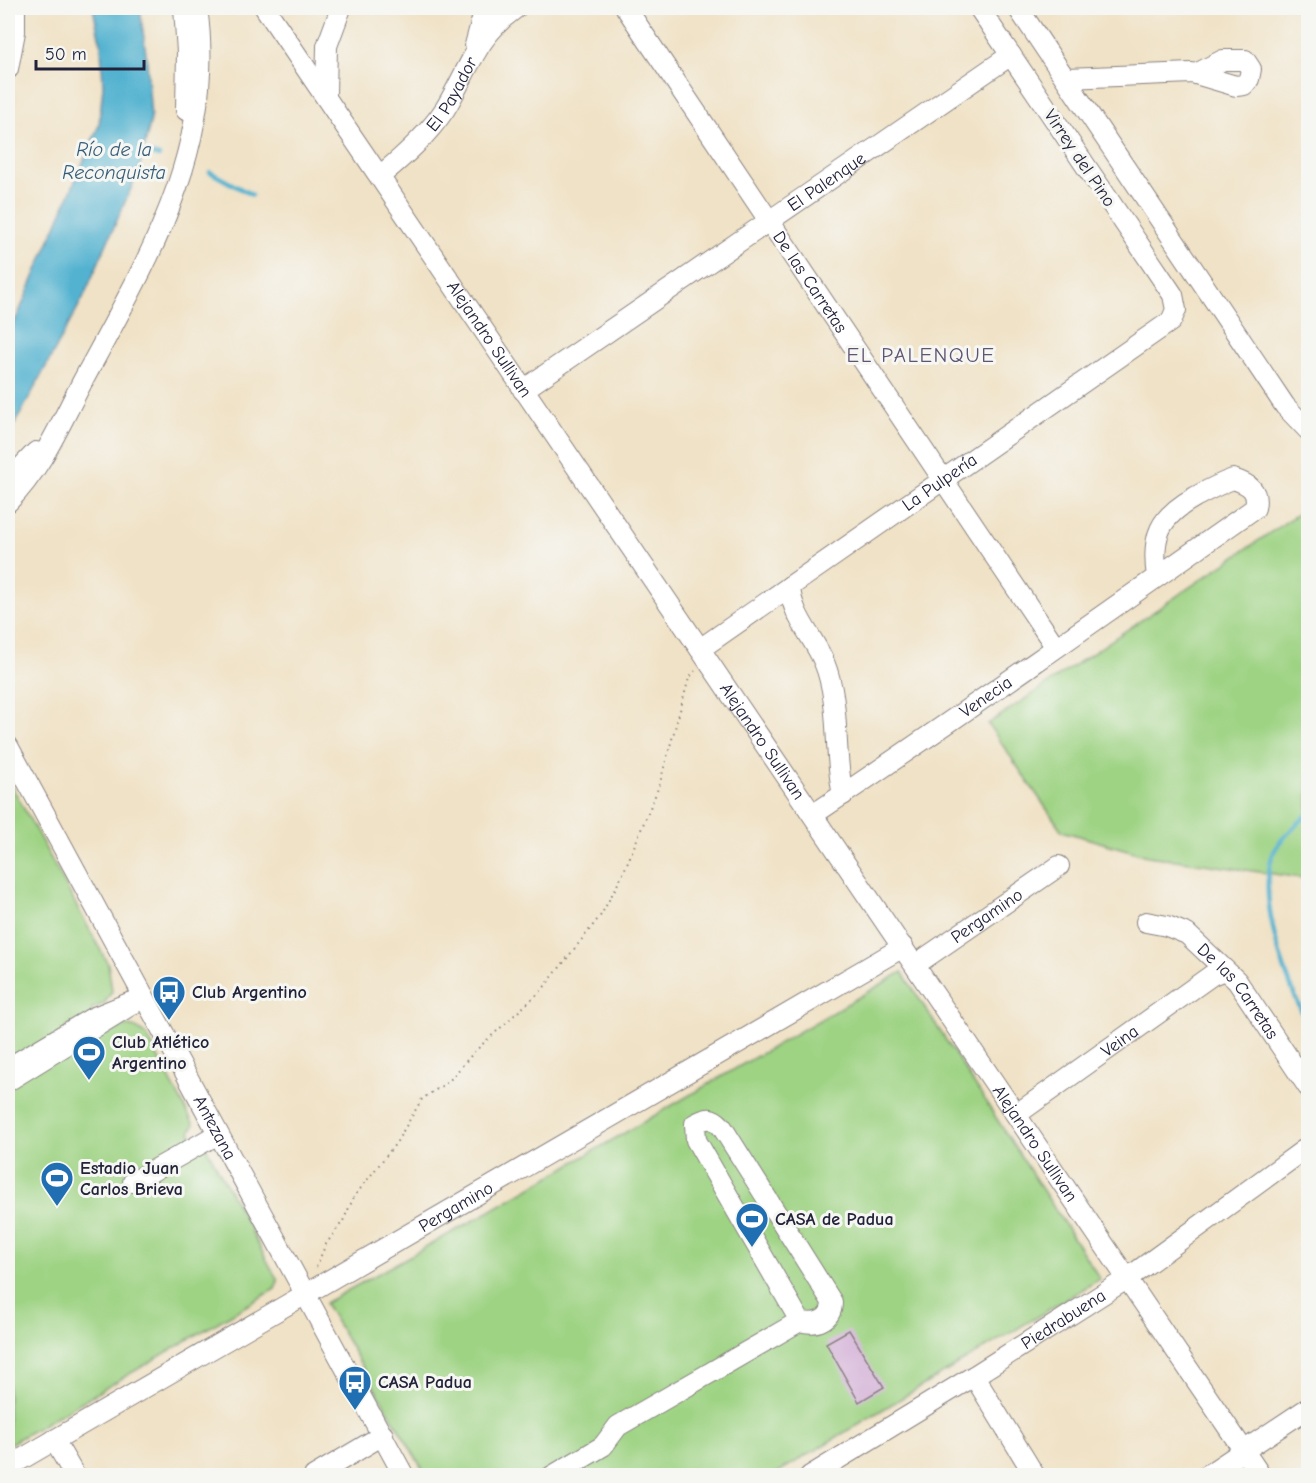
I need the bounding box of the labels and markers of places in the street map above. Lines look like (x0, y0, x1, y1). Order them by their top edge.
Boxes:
bus stop icon: Club Argentino (151, 974, 187, 1021)
place label: Club Argentino (192, 982, 307, 1003)
place label: Club Atlético Argentino (112, 1032, 209, 1074)
sports icon: Club Atlético Argentino (71, 1034, 107, 1081)
place label: Estadio Juan Carlos Brieva (80, 1158, 183, 1200)
sports icon: Estadio Juan Carlos Brieva (39, 1160, 75, 1207)
sports icon: CASA de Padua (734, 1201, 770, 1248)
place label: CASA de Padua (775, 1209, 894, 1230)
bus stop icon: CASA Padua (337, 1364, 373, 1411)
place label: CASA Padua (378, 1372, 472, 1393)

